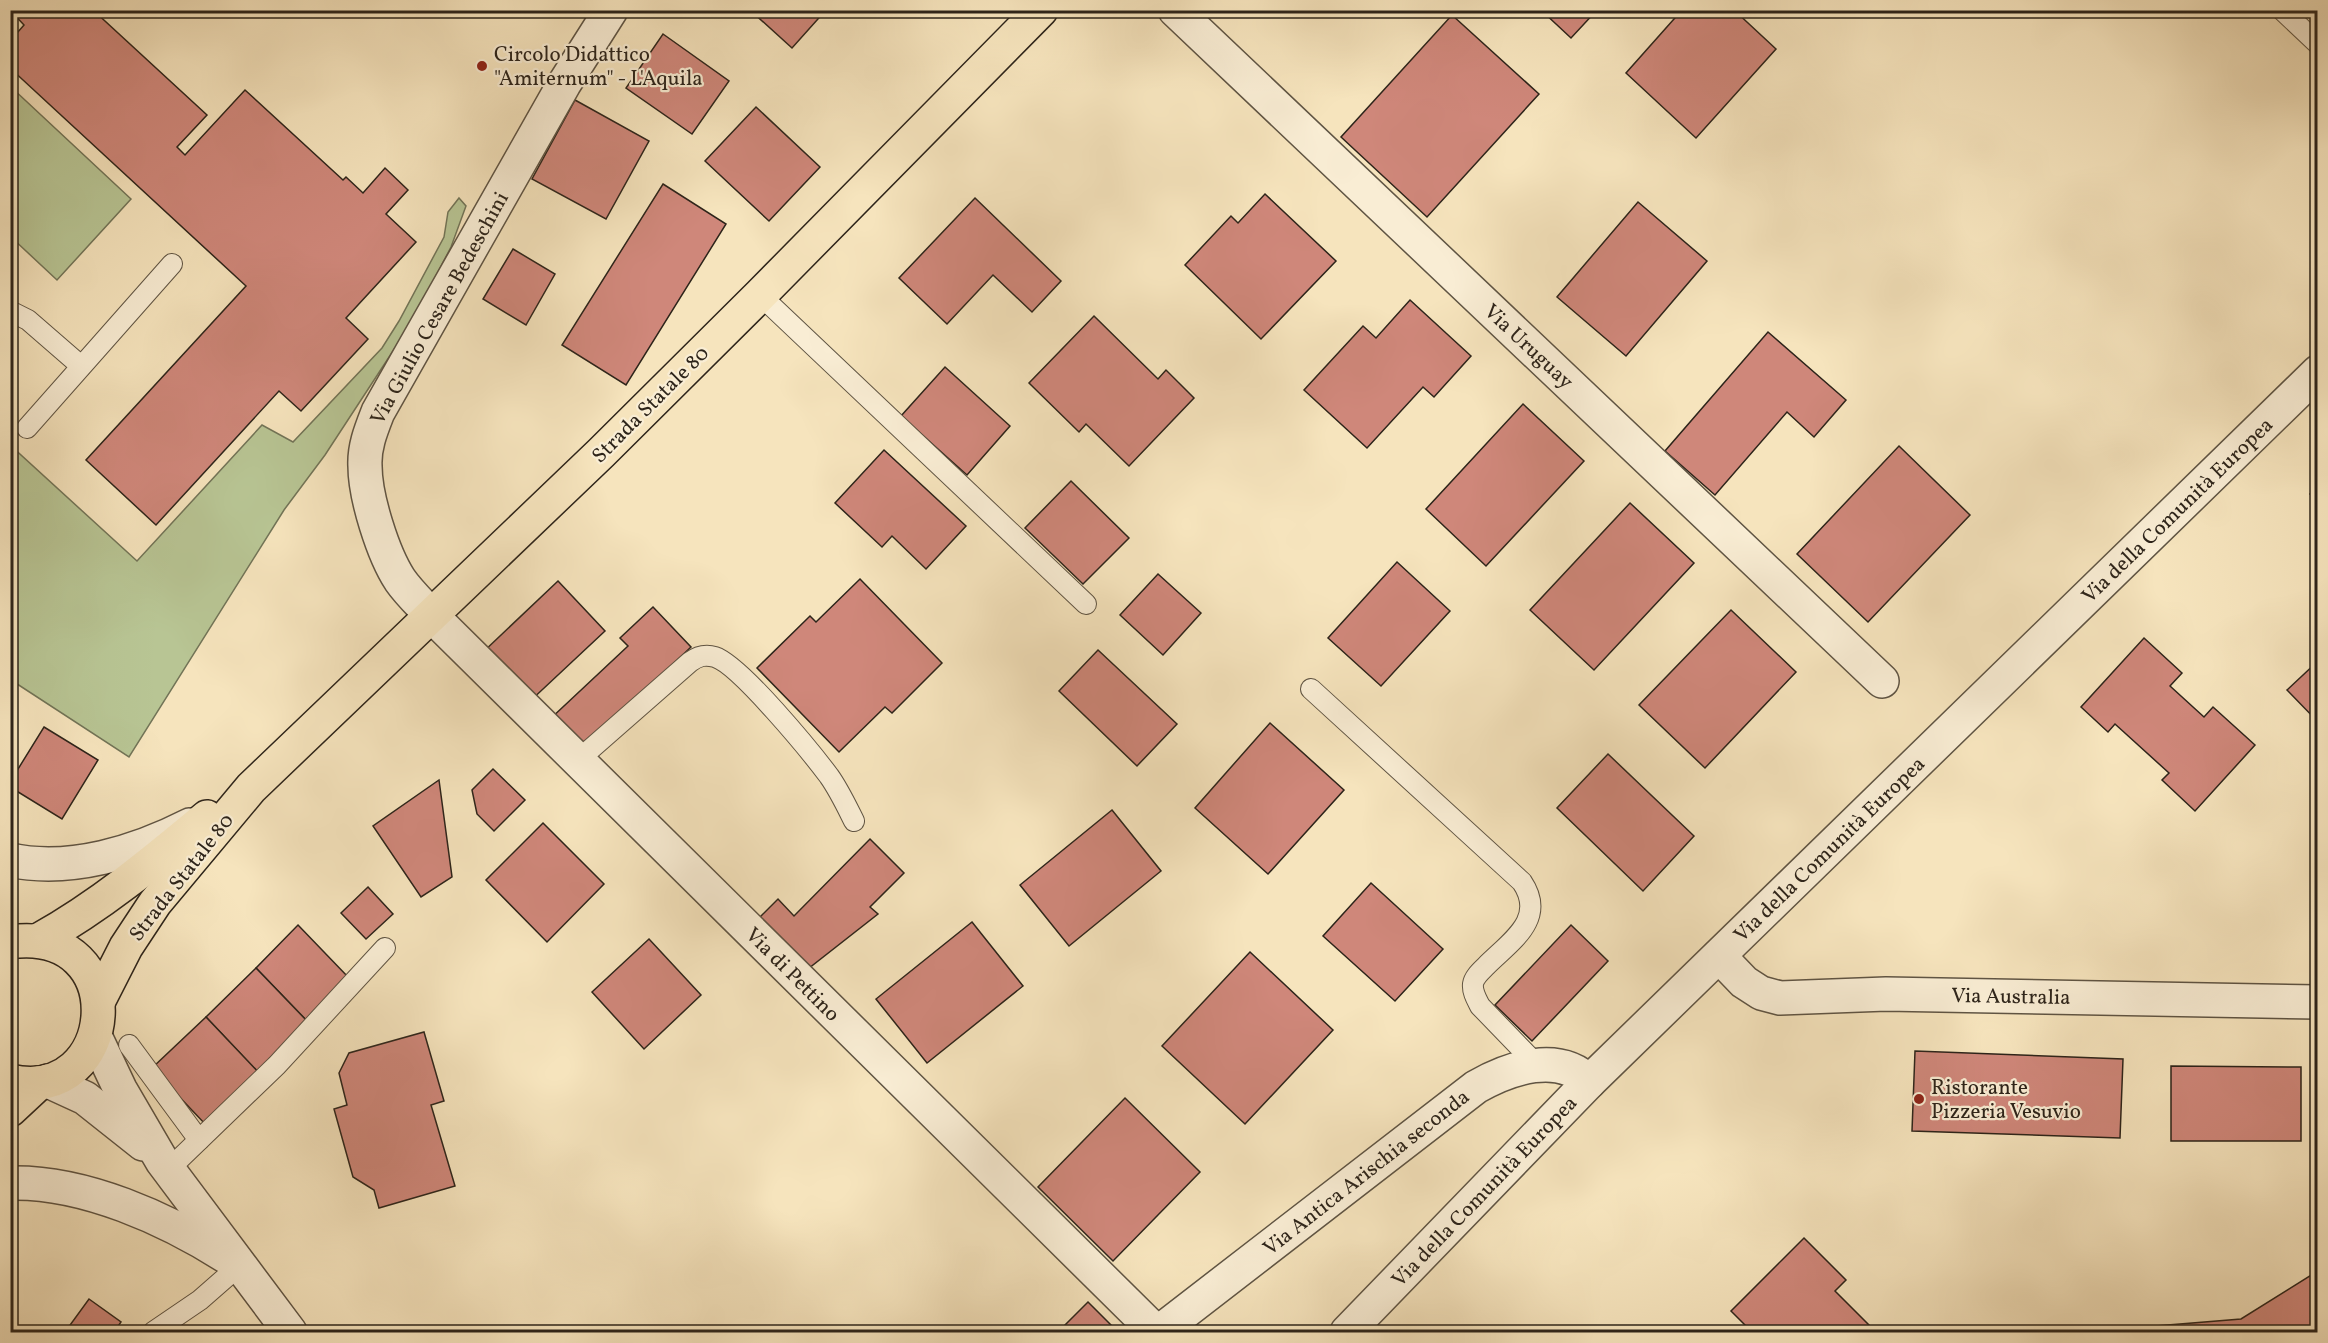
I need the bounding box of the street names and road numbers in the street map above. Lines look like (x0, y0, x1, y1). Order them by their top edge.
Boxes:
street label: Via Giulio Cesare Bedeschini (364, 187, 517, 430)
street label: Via Uruguay (1477, 298, 1580, 397)
street label: Strada Statale 80 (586, 340, 716, 470)
street label: Via della Comunità Europea (2076, 412, 2280, 611)
street label: Via della Comunità Europea (1728, 751, 1932, 950)
street label: Strada Statale 80 (123, 808, 241, 948)
street label: Via di Pettino (738, 921, 846, 1029)
street label: Via Australia (1951, 982, 2071, 1013)
street label: Via Antica Arischia seconda (1258, 1083, 1476, 1263)
street label: Via della Comunità Europea (1386, 1090, 1585, 1294)

